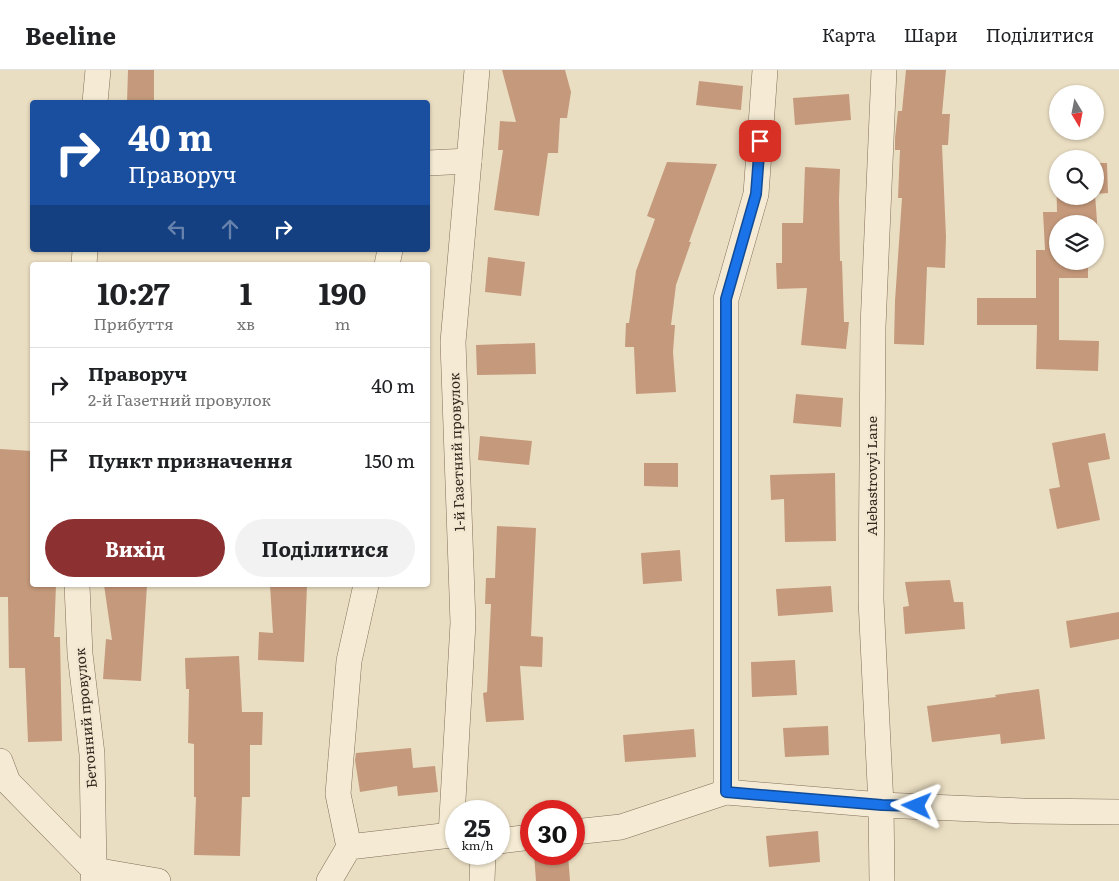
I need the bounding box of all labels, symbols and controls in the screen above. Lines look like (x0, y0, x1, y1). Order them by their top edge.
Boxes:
text: Beeline (25, 17, 116, 52)
text: Карта (822, 21, 876, 48)
text: Шари (904, 21, 958, 48)
text: Поділитися (986, 21, 1094, 48)
north arrow (1049, 85, 1104, 140)
map controls (1049, 85, 1104, 270)
text: 40 m (128, 110, 213, 162)
icon: right (45, 120, 110, 185)
pin (739, 120, 781, 162)
icon: arrive (746, 127, 774, 155)
button: search (1049, 150, 1104, 205)
text: Праворуч (128, 157, 237, 190)
icon: left (163, 215, 191, 243)
icon: ahead (216, 215, 244, 243)
icon: right (269, 215, 297, 243)
button: layers (1049, 215, 1104, 270)
text: 10:27 (97, 270, 170, 314)
text: 1 (240, 270, 252, 314)
text: 190 (318, 270, 367, 314)
text: Прибуття (93, 311, 174, 335)
text: хв (237, 311, 255, 335)
text: m (335, 311, 350, 335)
text: Праворуч (88, 359, 187, 387)
icon: right (45, 371, 73, 399)
text: 40 m (371, 371, 415, 399)
street label: 1-й Газетний провулок (443, 372, 469, 532)
text: 2-й Газетний провулок (88, 387, 271, 411)
street label: Alebastrovyi Lane (861, 416, 881, 536)
icon: arrive (45, 446, 73, 474)
text: Пункт призначення (88, 446, 292, 474)
text: 150 m (364, 446, 415, 474)
button: Вихід (45, 519, 225, 577)
button: Поділитися (235, 519, 415, 577)
street label: Бетонний провулок (69, 646, 101, 789)
position arrow (890, 779, 942, 831)
speed limit sign: 30 (520, 800, 585, 865)
text: 25 (464, 808, 491, 845)
text: km/h (462, 836, 493, 854)

